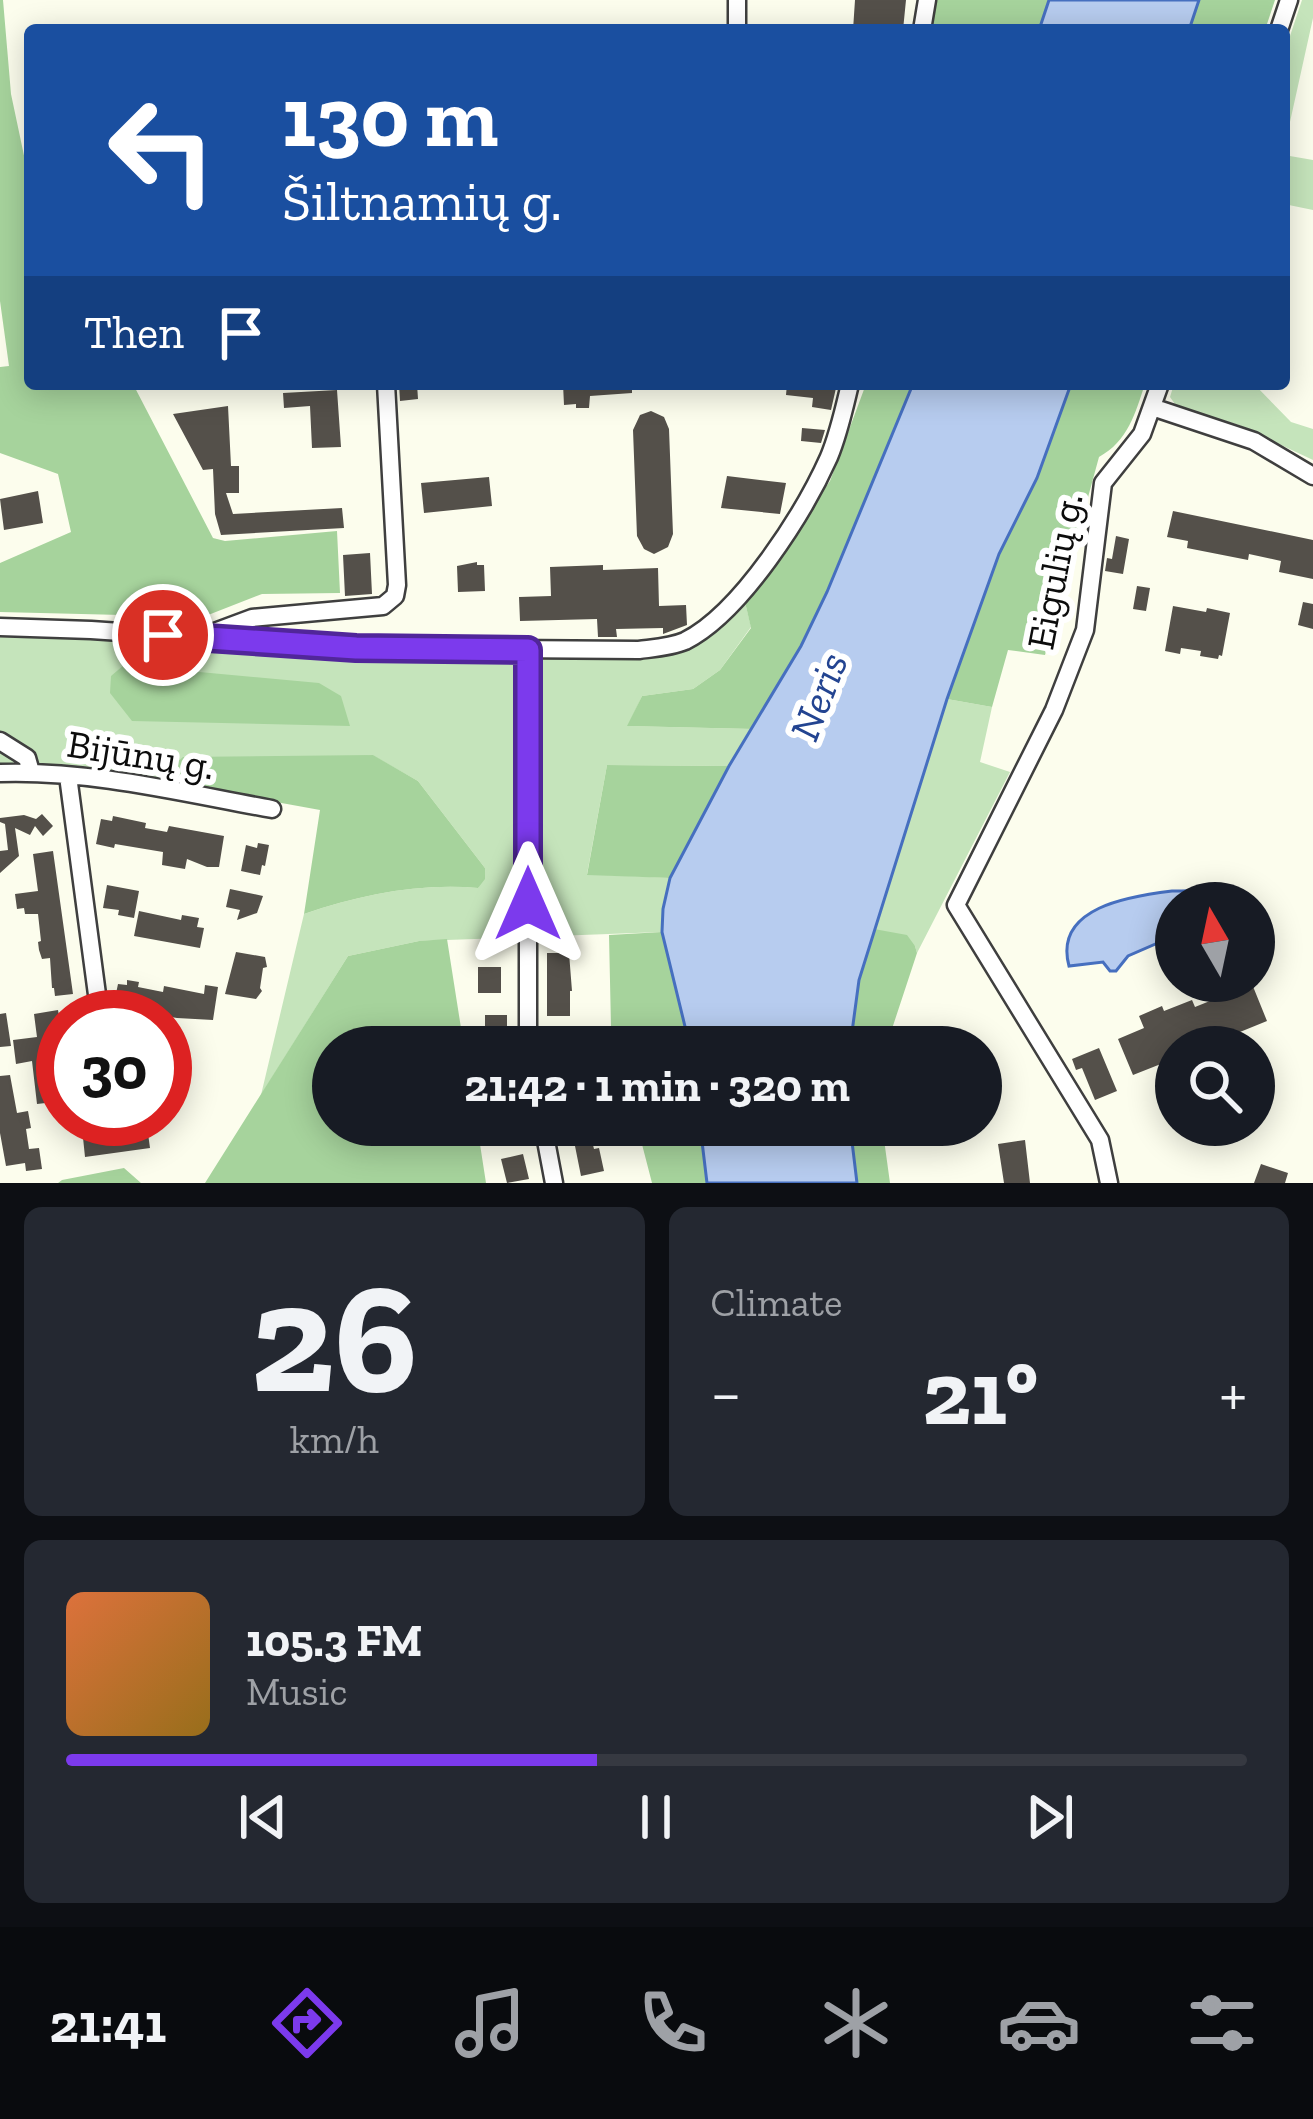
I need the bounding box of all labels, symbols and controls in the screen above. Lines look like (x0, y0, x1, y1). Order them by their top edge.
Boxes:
text: 130 m (282, 67, 498, 168)
icon: left (84, 72, 240, 228)
text: Šiltnamių g. (282, 169, 562, 234)
icon: arrive (208, 300, 274, 366)
text: Then (84, 306, 184, 360)
street label: Eigulių g. (1016, 489, 1093, 653)
pin (112, 584, 214, 686)
icon: arrive (130, 602, 196, 668)
water label: Neris (778, 645, 858, 747)
street label: Bijūnų g. (64, 720, 218, 789)
position arrow (465, 841, 591, 967)
north arrow (1155, 882, 1275, 1002)
map controls (1155, 882, 1275, 1146)
speed limit sign: 30 (36, 990, 192, 1146)
button: search (1155, 1026, 1275, 1146)
text: 21:42 · 1 min · 320 m (464, 1059, 850, 1113)
text: 26 (251, 1244, 418, 1431)
text: Climate (711, 1279, 842, 1326)
text: 21° (922, 1339, 1038, 1447)
text: − (711, 1354, 741, 1433)
text: + (1219, 1354, 1247, 1433)
text: km/h (290, 1416, 379, 1463)
text: 105.3 FM (246, 1614, 422, 1668)
text: Music (246, 1668, 348, 1715)
icon: previous (230, 1784, 296, 1850)
icon: pause (623, 1784, 689, 1850)
icon: next (1017, 1784, 1083, 1850)
icon: directions (265, 1981, 349, 2065)
icon: music (448, 1981, 532, 2065)
icon: phone (631, 1981, 715, 2065)
icon: climate (814, 1981, 898, 2065)
icon: car (997, 1981, 1081, 2065)
icon: filters (1180, 1981, 1264, 2065)
text: 21:41 (49, 1991, 166, 2056)

